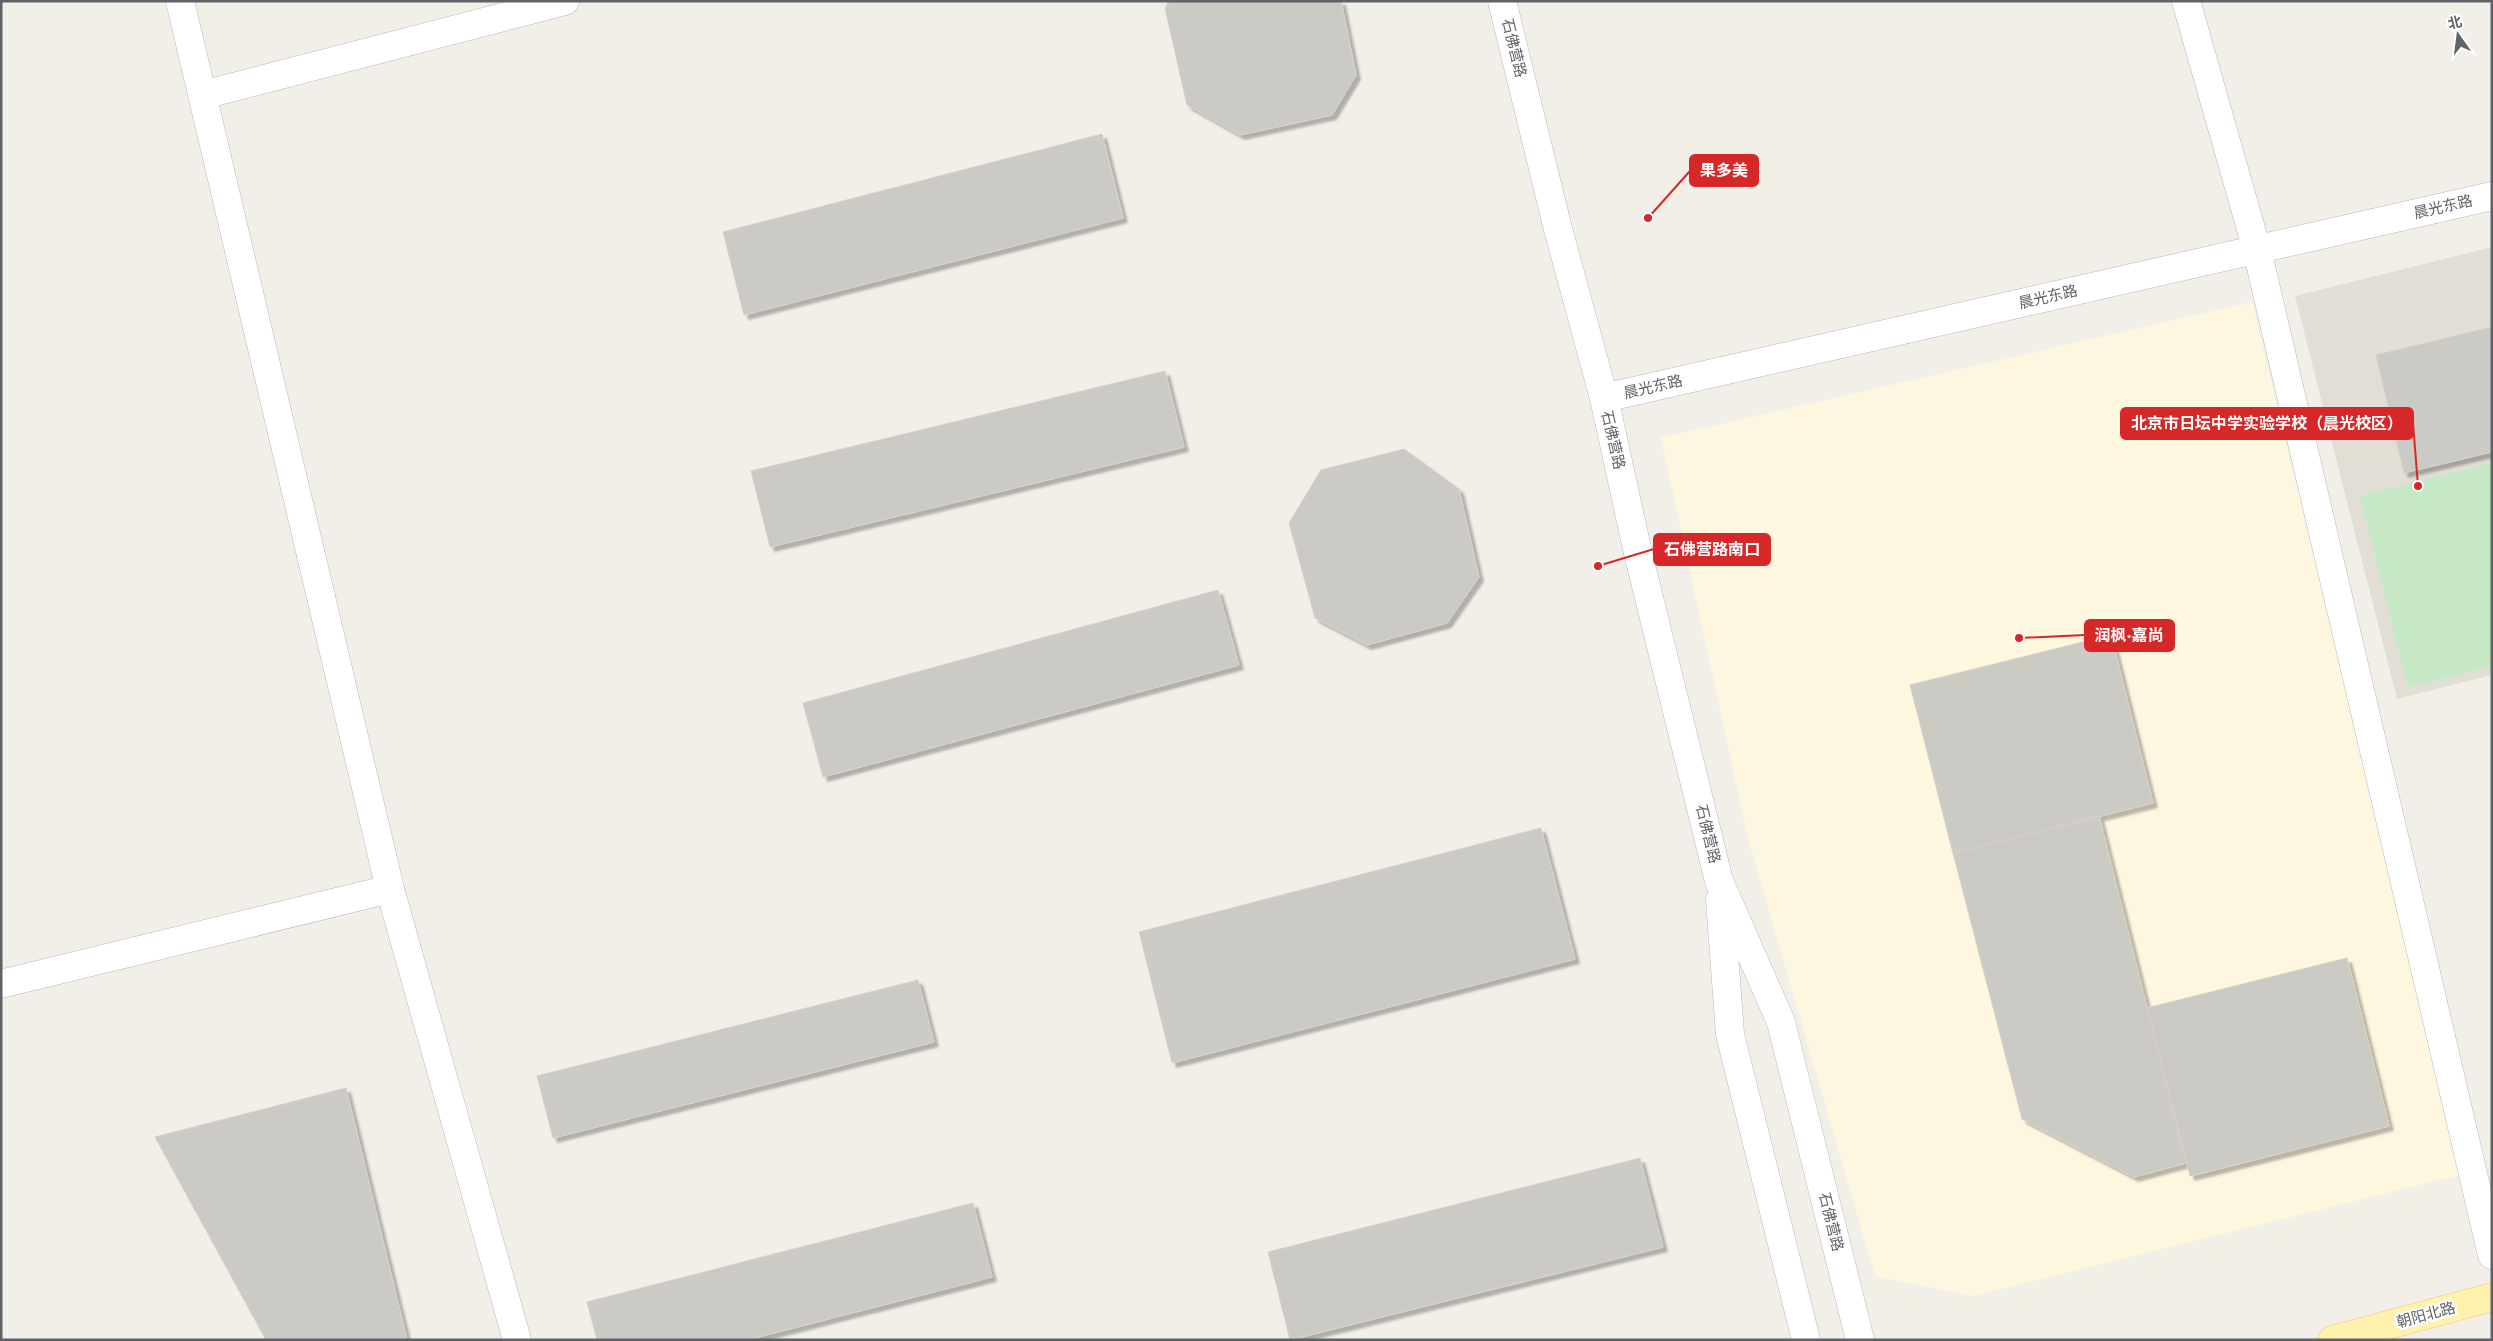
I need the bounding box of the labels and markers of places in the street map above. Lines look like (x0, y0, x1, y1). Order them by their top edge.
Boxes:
callout: 果多美 (1690, 155, 1758, 186)
callout: 北京市日坛中学实验学校（晨光校区） (2121, 408, 2413, 439)
callout: 石佛营路南口 (1654, 534, 1770, 565)
callout: 润枫·嘉尚 (2085, 620, 2174, 651)

